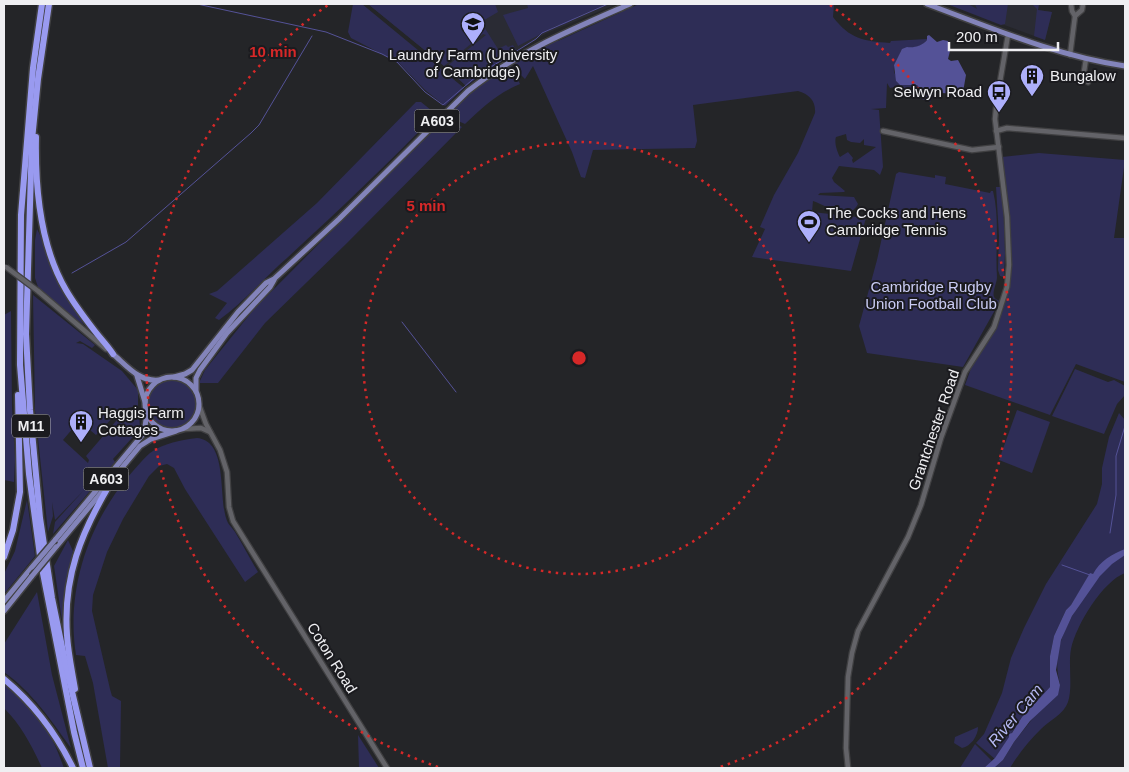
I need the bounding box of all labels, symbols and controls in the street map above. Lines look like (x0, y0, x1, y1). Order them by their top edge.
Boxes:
school or university icon: Laundry Farm (University of Cambridge) (460, 11, 486, 45)
scale bar (949, 20, 1058, 52)
text: 200 m (956, 28, 998, 45)
text: 10 min (249, 43, 297, 60)
place label: Laundry Farm (University of Cambridge) (389, 46, 558, 80)
building icon: Bungalow (1019, 63, 1045, 97)
place label: Bungalow (1050, 67, 1116, 84)
bus stop icon: Selwyn Road (986, 79, 1012, 113)
place label: Selwyn Road (894, 83, 982, 100)
road number: A603 (414, 110, 460, 132)
text: 5 min (406, 197, 446, 214)
place label: The Cocks and Hens Cambridge Tennis (826, 204, 966, 238)
sports icon: The Cocks and Hens Cambridge Tennis (796, 209, 822, 243)
park label: Cambridge Rugby Union Football Club (865, 278, 997, 312)
centre of rings (570, 349, 588, 367)
street label: Grantchester Road (905, 367, 962, 493)
place label: Haggis Farm Cottages (98, 404, 184, 438)
building icon: Haggis Farm Cottages (68, 409, 94, 443)
road number: M11 (12, 414, 50, 438)
road number: A603 (84, 468, 128, 490)
street label: Coton Road (304, 619, 361, 696)
water label: River Cam (985, 681, 1046, 750)

